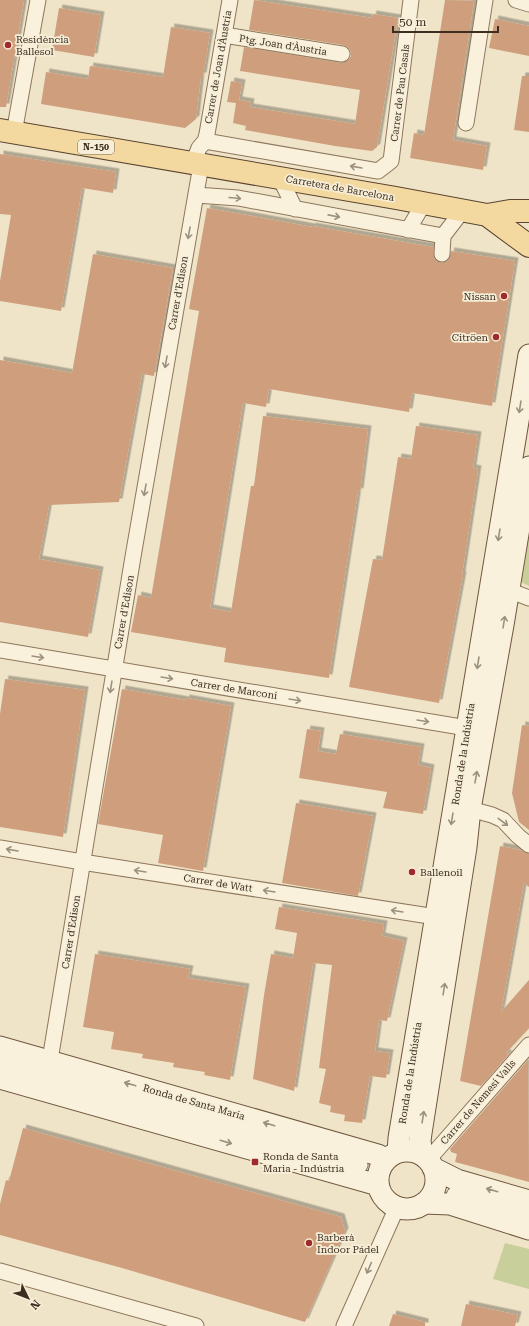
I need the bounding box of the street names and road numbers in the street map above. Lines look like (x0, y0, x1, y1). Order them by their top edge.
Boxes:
street label: Carrer de Joan d'Àustria (203, 9, 234, 125)
street label: Ptg. Joan d'Àustria (238, 33, 328, 57)
street label: Carrer de Pau Casals (389, 43, 411, 142)
road number: N-150 (78, 140, 114, 154)
street label: Carretera de Barcelona (285, 173, 396, 203)
street label: Carrer d'Edison (166, 255, 190, 331)
street label: Carrer d'Edison (112, 574, 136, 650)
street label: Carrer de Marconi (190, 677, 278, 701)
street label: Ronda de la Indústria (449, 702, 477, 806)
street label: Carrer de Watt (183, 872, 254, 894)
street label: Carrer d'Edison (60, 894, 82, 970)
street label: Ronda de la Indústria (396, 1021, 424, 1125)
street label: Carrer de Nemesi Valls (438, 1057, 518, 1147)
street label: Ronda de Santa Maria (142, 1082, 247, 1122)

